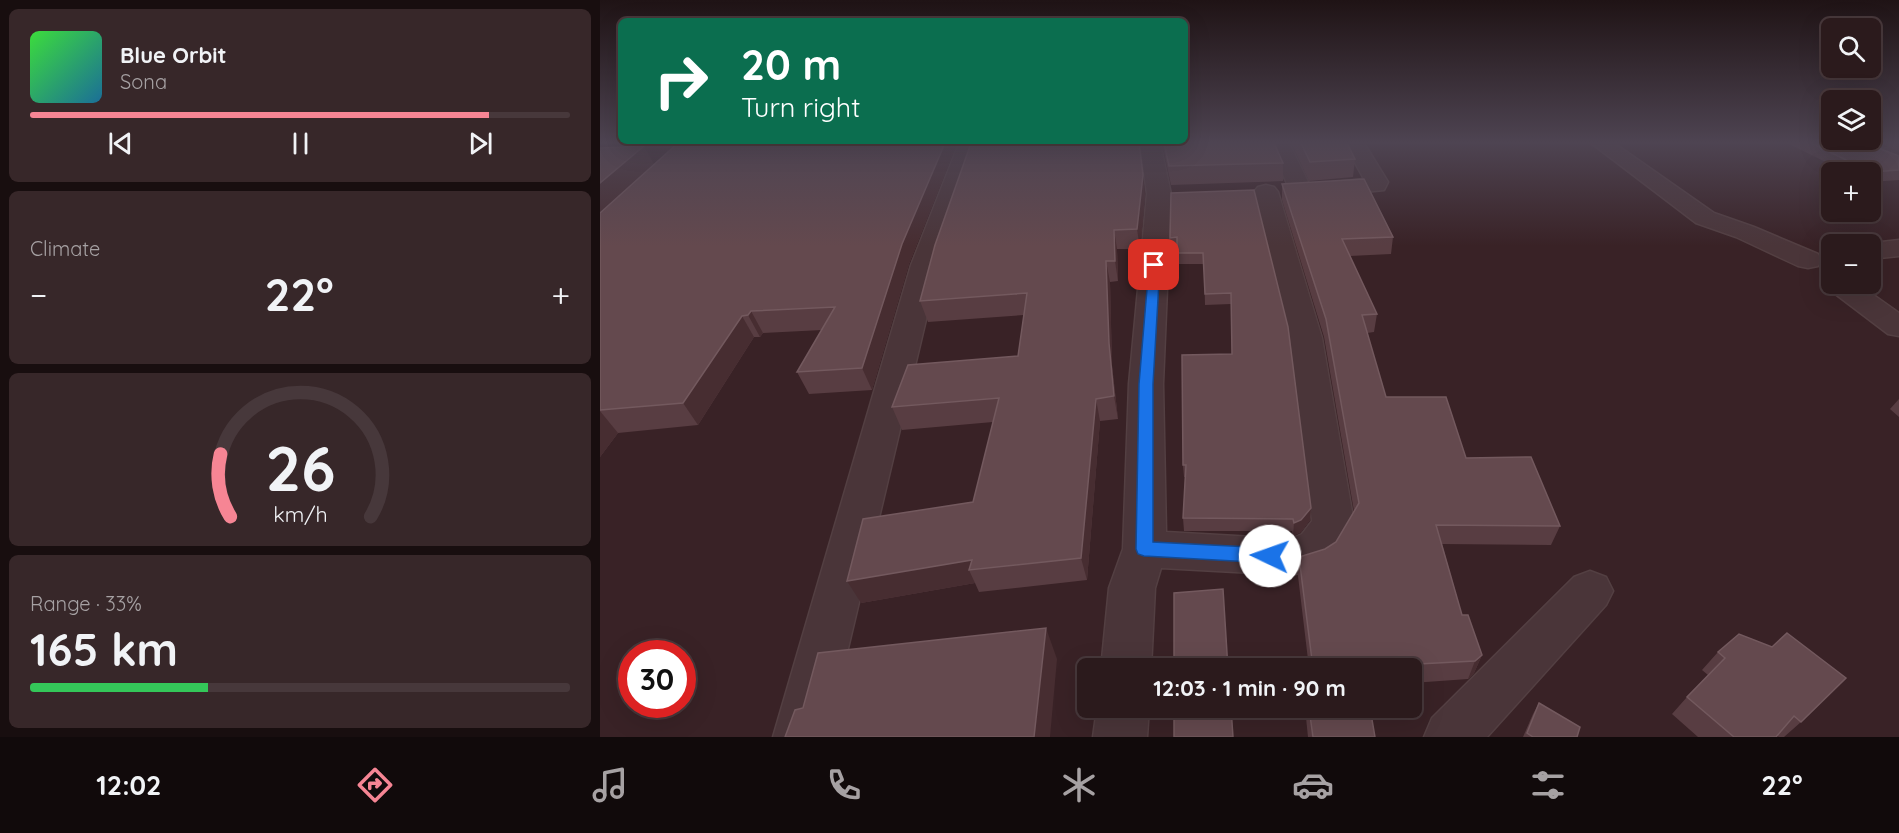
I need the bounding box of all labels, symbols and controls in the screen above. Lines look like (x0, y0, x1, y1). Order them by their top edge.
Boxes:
map controls (1821, 18, 1881, 294)
button: search (1821, 18, 1881, 78)
text: 20 m (741, 38, 841, 91)
text: Blue Orbit (120, 41, 226, 69)
icon: right (642, 42, 720, 120)
text: Sona (120, 69, 167, 94)
text: Turn right (741, 90, 860, 124)
button: layers (1821, 90, 1881, 150)
icon: previous (104, 127, 137, 160)
icon: pause (284, 127, 317, 160)
icon: next (464, 127, 497, 160)
button: + (1821, 162, 1881, 222)
button: − (1821, 234, 1881, 294)
text: Climate (30, 236, 100, 261)
pin (1128, 239, 1179, 290)
icon: arrive (1137, 248, 1170, 281)
text: 22° (265, 266, 334, 322)
text: − (30, 274, 47, 315)
text: + (551, 274, 570, 315)
text: 26 (265, 429, 335, 507)
text: km/h (273, 501, 327, 527)
position arrow (1238, 524, 1302, 588)
text: Range · 33% (30, 591, 142, 616)
text: 165 km (30, 621, 178, 677)
speed limit sign: 30 (618, 640, 696, 718)
text: 12:03 · 1 min · 90 m (1153, 674, 1346, 702)
icon: directions (354, 764, 396, 806)
icon: music (589, 764, 631, 806)
icon: phone (823, 764, 865, 806)
icon: climate (1058, 764, 1100, 806)
icon: car (1292, 764, 1334, 806)
icon: filters (1527, 764, 1569, 806)
text: 12:02 (96, 768, 161, 802)
text: 22° (1761, 768, 1803, 802)

